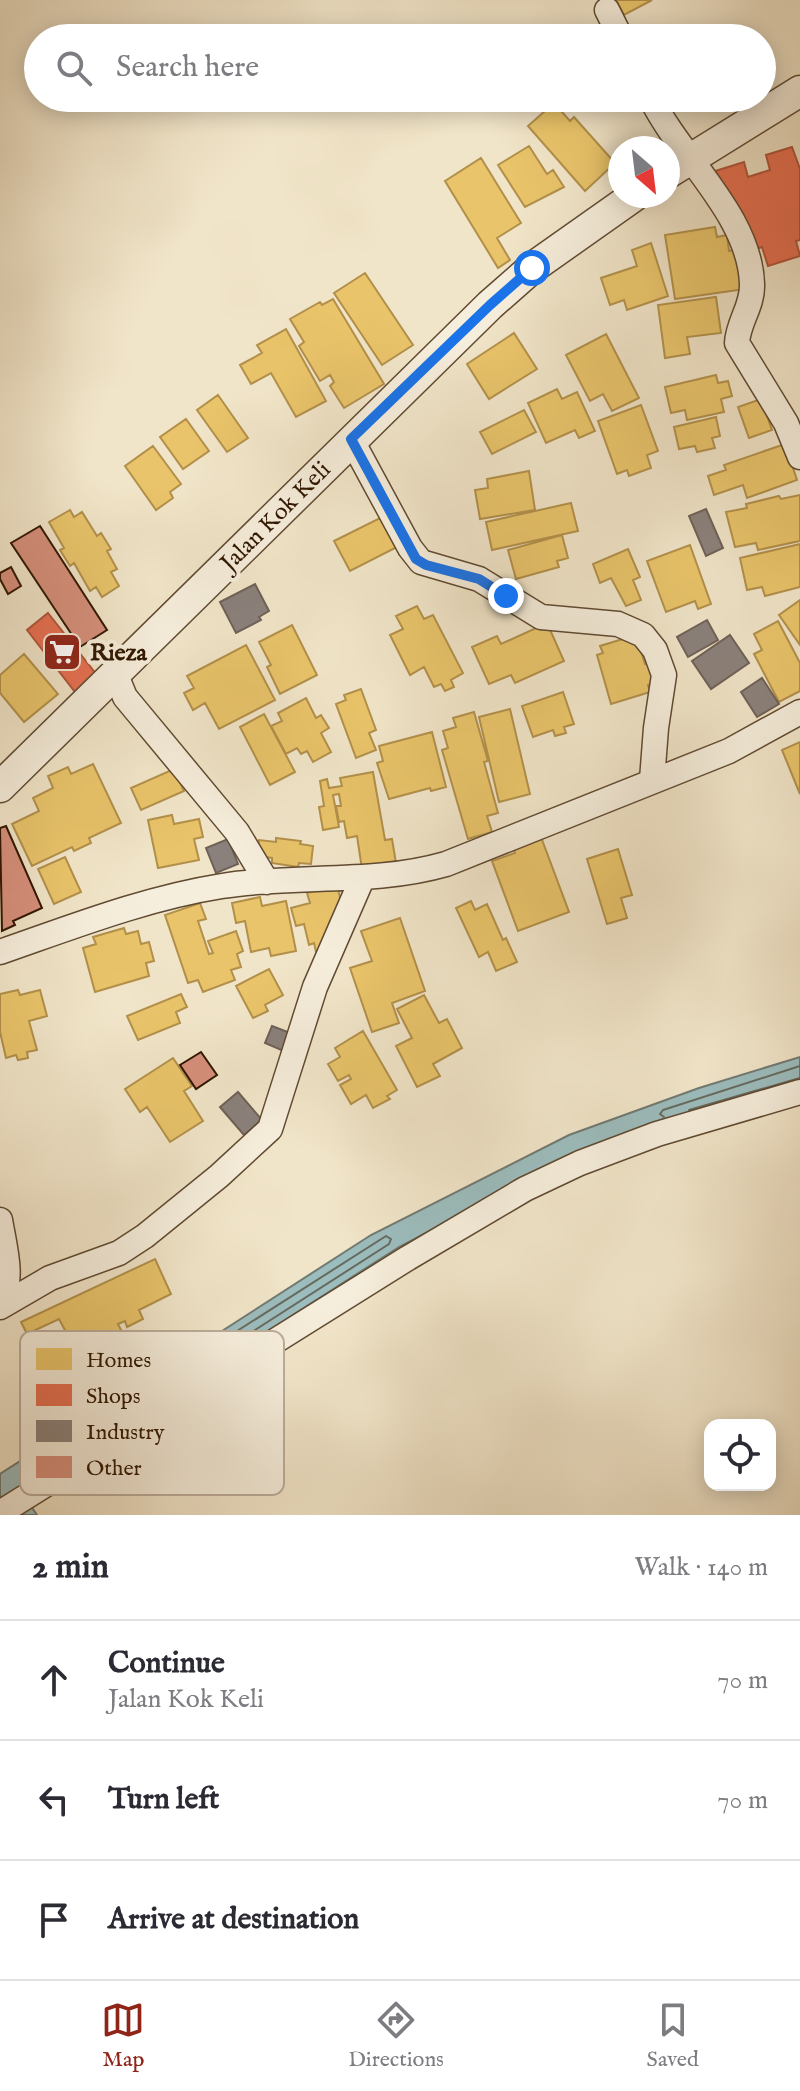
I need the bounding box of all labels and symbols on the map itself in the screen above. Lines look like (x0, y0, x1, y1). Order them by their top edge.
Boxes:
north arrow (608, 136, 680, 208)
route start (514, 250, 550, 286)
street label: Jalan Kok Keli (212, 455, 338, 581)
route end (488, 578, 524, 614)
supermarket icon: Rieza (41, 631, 83, 673)
place label: Rieza (90, 638, 148, 669)
legend (20, 1331, 284, 1495)
text: Homes (86, 1347, 151, 1375)
text: Shops (86, 1383, 140, 1411)
text: Industry (86, 1419, 165, 1447)
text: Other (86, 1455, 142, 1483)

